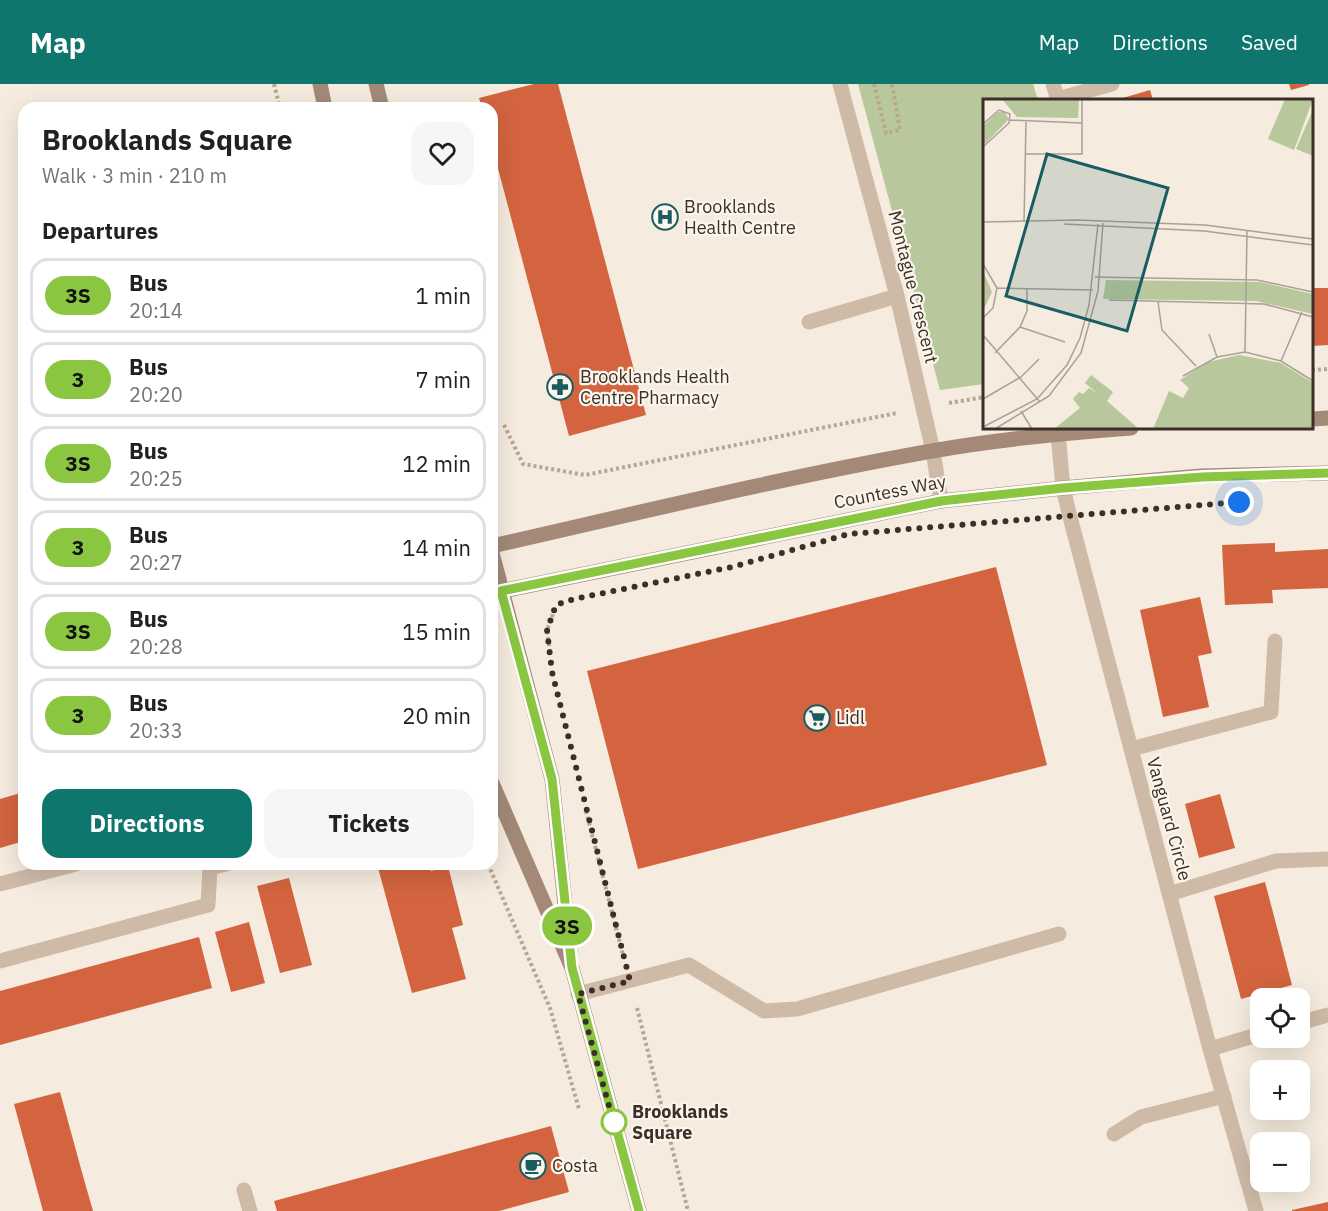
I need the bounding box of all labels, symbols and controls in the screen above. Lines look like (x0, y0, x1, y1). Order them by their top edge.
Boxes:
text: Map (30, 24, 86, 61)
text: Map (1039, 28, 1079, 56)
text: Directions (1112, 28, 1208, 56)
text: Saved (1241, 28, 1298, 56)
inset map (983, 99, 1313, 429)
text: Brooklands Square (42, 121, 292, 158)
button: heart (411, 122, 474, 185)
text: Walk · 3 min · 210 m (42, 162, 227, 189)
place label: Brooklands Health Centre (684, 195, 796, 239)
hospital icon: Brooklands Health Centre (650, 202, 680, 232)
street label: Montague Crescent (883, 208, 944, 366)
text: Departures (42, 216, 158, 245)
text: Bus (129, 268, 168, 297)
text: 3S (65, 281, 91, 309)
text: 1 min (415, 281, 471, 310)
text: 20:14 (129, 297, 183, 324)
text: Bus (129, 352, 168, 381)
text: 3 (72, 365, 84, 393)
text: 7 min (415, 365, 471, 394)
place label: Brooklands Health Centre Pharmacy (580, 365, 730, 409)
pharmacy icon: Brooklands Health Centre Pharmacy (545, 372, 575, 402)
text: 20:20 (129, 381, 183, 408)
text: Bus (129, 436, 168, 465)
text: 3S (65, 449, 91, 477)
text: 12 min (402, 449, 471, 478)
text: 20:25 (129, 465, 183, 492)
street label: Countess Way (832, 469, 948, 514)
your location (1224, 487, 1254, 517)
text: Bus (129, 520, 168, 549)
text: 3 (72, 533, 84, 561)
text: 14 min (402, 533, 471, 562)
text: 20:27 (129, 549, 183, 576)
text: Bus (129, 604, 168, 633)
text: 3S (65, 617, 91, 645)
text: 15 min (402, 617, 471, 646)
text: 20:28 (129, 633, 183, 660)
text: Bus (129, 688, 168, 717)
text: 3 (72, 701, 84, 729)
text: 20 min (402, 701, 471, 730)
supermarket icon: Lidl (802, 703, 832, 733)
place label: Lidl (836, 706, 865, 729)
text: 20:33 (129, 717, 183, 744)
street label: Vanguard Circle (1142, 755, 1197, 883)
button: Directions (42, 789, 252, 858)
button: Tickets (264, 789, 474, 858)
line badge: 3S (540, 906, 594, 946)
text: 3S (554, 912, 580, 940)
map controls (1250, 988, 1310, 1192)
button: locate (1250, 988, 1310, 1048)
button: + (1250, 1060, 1310, 1120)
place label: Brooklands Square (632, 1100, 728, 1144)
marker: Brooklands Square (601, 1109, 627, 1135)
button: − (1250, 1132, 1310, 1192)
cafe icon: Costa (518, 1151, 548, 1181)
place label: Costa (552, 1154, 598, 1177)

